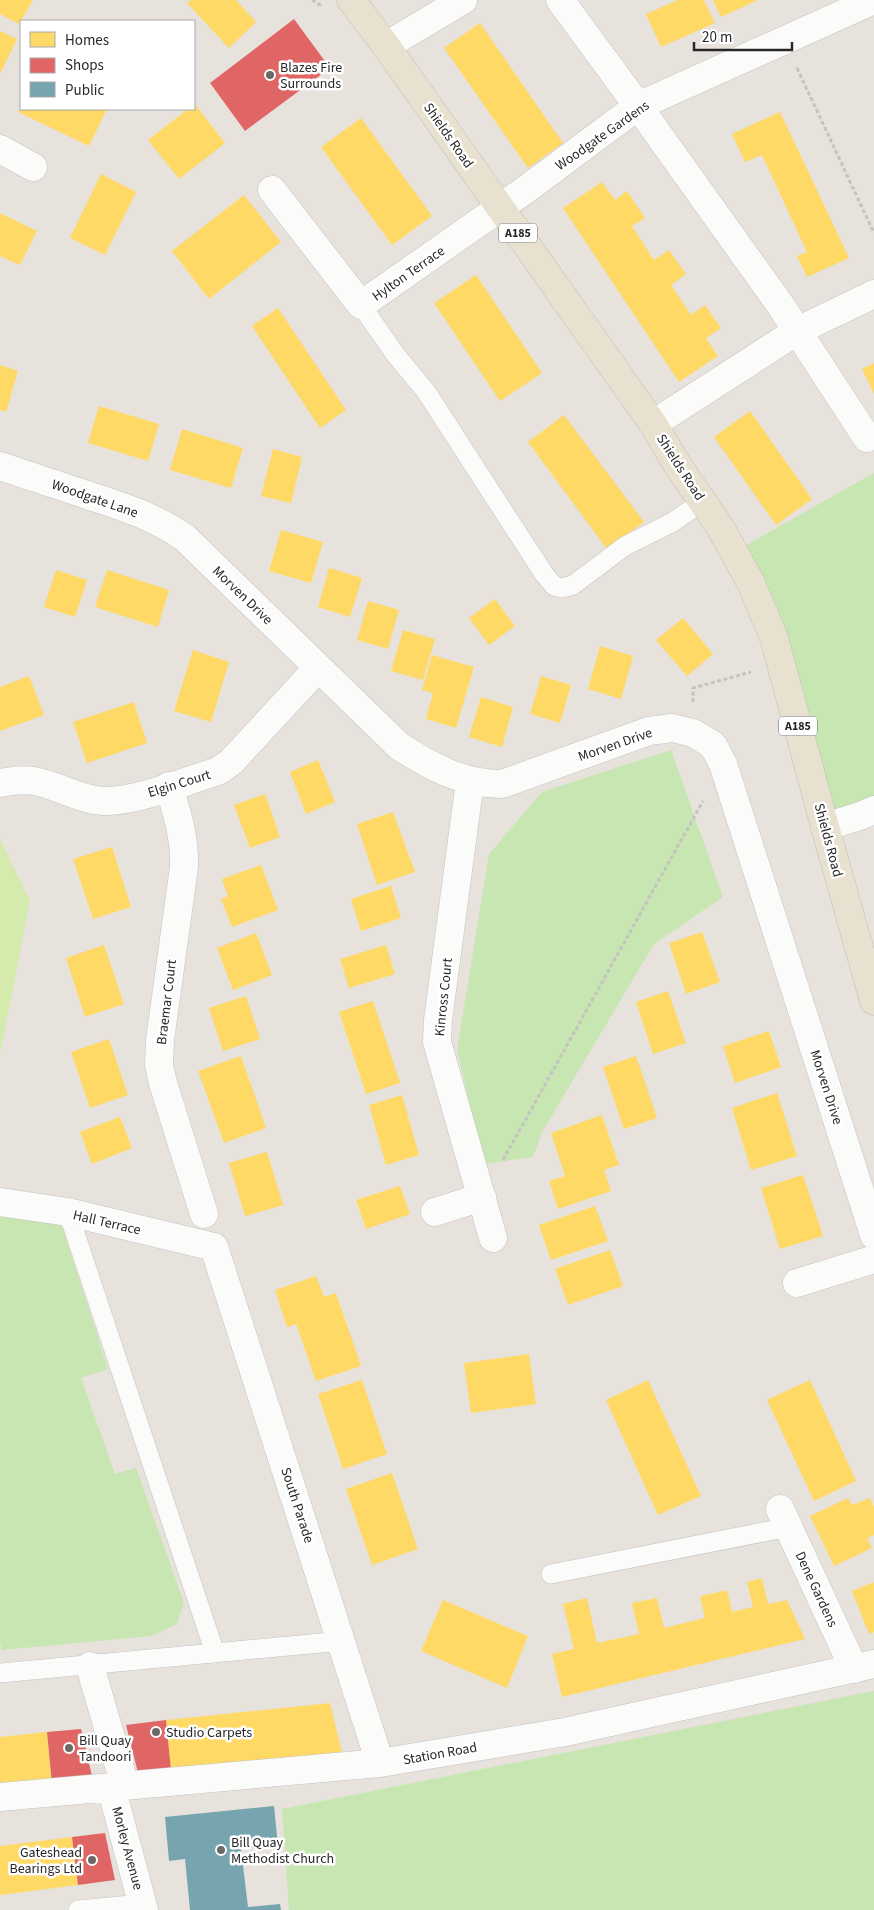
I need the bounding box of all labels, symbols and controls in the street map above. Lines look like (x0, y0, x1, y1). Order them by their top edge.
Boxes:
legend (20, 20, 195, 110)
scale bar (694, 20, 792, 52)
text: 20 m (702, 27, 732, 48)
text: Homes (65, 30, 109, 51)
text: Shops (65, 55, 104, 76)
place label: Blazes Fire Surrounds (280, 58, 342, 94)
marker: Blazes Fire Surrounds (264, 69, 276, 81)
text: Public (65, 80, 104, 101)
street label: Woodgate Gardens (552, 96, 654, 176)
street label: Shields Road (418, 99, 478, 172)
road number: A185 (499, 224, 537, 242)
street label: Hylton Terrace (368, 241, 449, 306)
street label: Shields Road (651, 430, 709, 505)
street label: Woodgate Lane (49, 475, 141, 523)
street label: Morven Drive (208, 562, 277, 630)
road number: A185 (779, 716, 817, 736)
street label: Morven Drive (576, 723, 655, 767)
street label: Elgin Court (145, 765, 213, 803)
street label: Shields Road (809, 801, 847, 879)
street label: Kinross Court (430, 957, 458, 1037)
street label: Braemar Court (152, 958, 182, 1046)
street label: Morven Drive (805, 1047, 848, 1127)
street label: Hall Terrace (71, 1205, 143, 1241)
street label: South Parade (275, 1465, 319, 1546)
street label: Dene Gardens (790, 1548, 842, 1631)
place label: Studio Carpets (166, 1723, 252, 1743)
marker: Studio Carpets (150, 1726, 162, 1738)
place label: Bill Quay Tandoori (79, 1731, 132, 1767)
street label: Station Road (402, 1738, 479, 1770)
marker: Bill Quay Tandoori (63, 1742, 75, 1754)
street label: Morley Avenue (106, 1804, 148, 1892)
place label: Bill Quay Methodist Church (231, 1833, 334, 1869)
place label: Gateshead Bearings Ltd (9, 1843, 82, 1879)
marker: Bill Quay Methodist Church (215, 1844, 227, 1856)
marker: Gateshead Bearings Ltd (86, 1854, 98, 1866)

